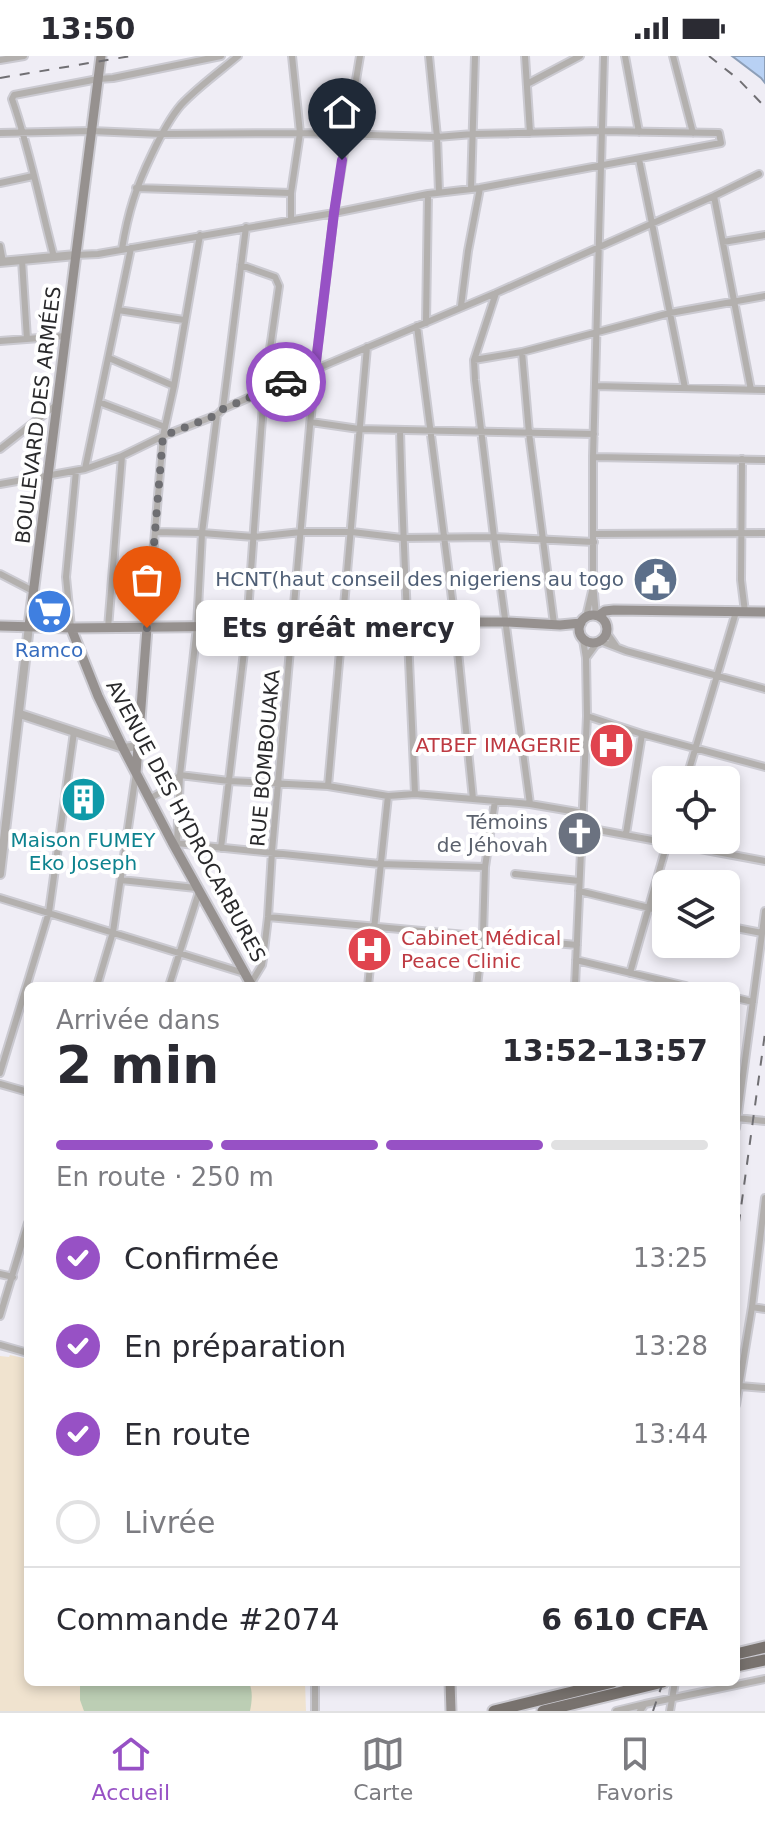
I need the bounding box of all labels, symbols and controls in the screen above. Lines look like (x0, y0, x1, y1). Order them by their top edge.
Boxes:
text: 13:50 (40, 11, 136, 46)
pin (308, 78, 376, 160)
icon: home (320, 90, 364, 134)
street label: BOULEVARD DES ARMÉES (10, 285, 66, 545)
courier (246, 342, 326, 422)
icon: car (264, 360, 308, 404)
pin (113, 546, 181, 628)
public building icon: HCNT(haut conseil des nigeriens au togo (631, 555, 679, 603)
icon: bag (125, 558, 169, 602)
place label: HCNT(haut conseil des nigeriens au togo (215, 567, 624, 591)
supermarket icon: Ramco (25, 587, 73, 635)
callout: Ets gréât mercy (195, 600, 479, 656)
text: Ets gréât mercy (222, 613, 454, 643)
place label: Ramco (15, 638, 83, 662)
street label: RUE BOMBOUAKA (245, 668, 285, 848)
street label: AVENUE DES HYDROCARBURES (101, 676, 271, 966)
hospital icon: ATBEF IMAGERIE (588, 721, 636, 769)
place label: ATBEF IMAGERIE (415, 733, 581, 757)
map controls (652, 766, 740, 958)
button: locate (652, 766, 740, 854)
building icon: Maison FUMEY Eko Joseph (59, 776, 107, 824)
place label: Témoins de Jéhovah (437, 810, 548, 857)
church icon: Témoins de Jéhovah (555, 810, 603, 858)
place label: Maison FUMEY Eko Joseph (10, 828, 156, 875)
button: layers (652, 870, 740, 958)
hospital icon: Cabinet Médical Peace Clinic (346, 925, 394, 973)
place label: Cabinet Médical Peace Clinic (401, 926, 561, 973)
text: Arrivée dans (56, 1005, 220, 1035)
text: 13:52–13:57 (502, 1033, 708, 1068)
text: 2 min (56, 1035, 219, 1095)
text: En route · 250 m (56, 1162, 274, 1192)
icon: check (56, 1236, 100, 1280)
text: Confirmée (124, 1241, 279, 1276)
text: 13:25 (633, 1243, 708, 1273)
icon: check (56, 1324, 100, 1368)
text: En préparation (124, 1329, 346, 1364)
text: 13:28 (633, 1331, 708, 1361)
icon: check (56, 1412, 100, 1456)
text: En route (124, 1417, 251, 1452)
text: 13:44 (633, 1419, 708, 1449)
text: Livrée (124, 1505, 215, 1540)
text: Commande #2074 (56, 1602, 340, 1637)
text: 6 610 CFA (541, 1602, 708, 1637)
tab: Accueil (92, 1732, 170, 1805)
tab: Carte (353, 1732, 413, 1805)
tab: Favoris (596, 1732, 673, 1805)

